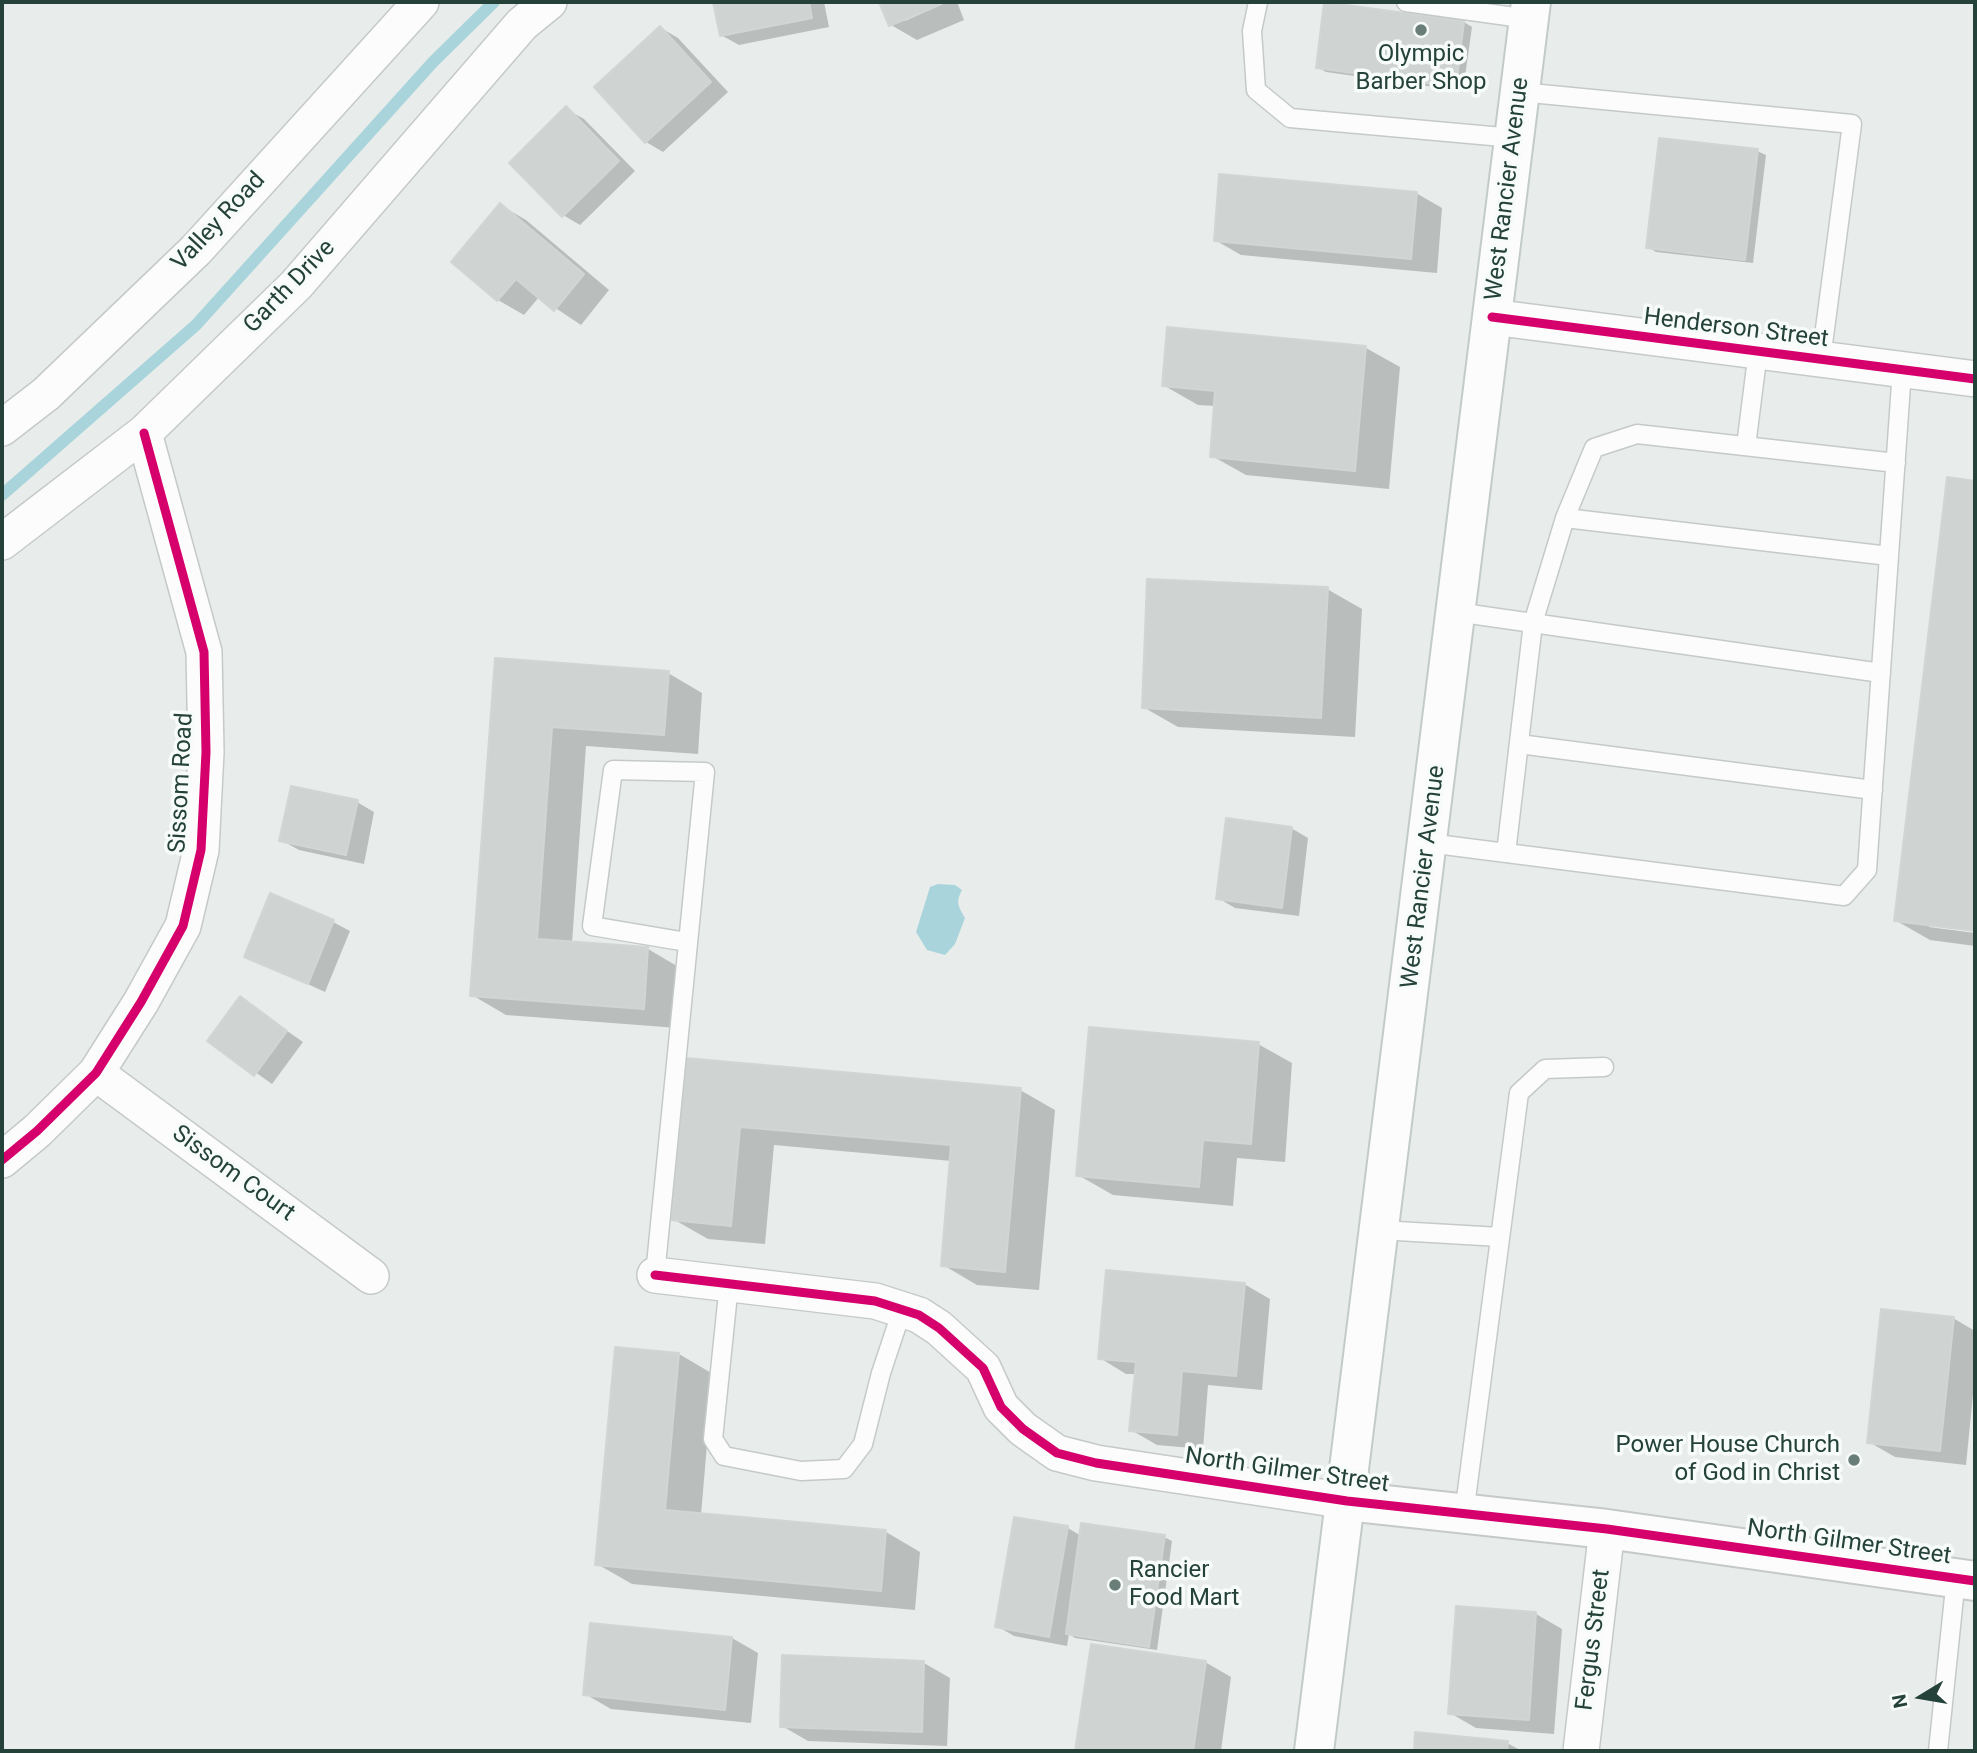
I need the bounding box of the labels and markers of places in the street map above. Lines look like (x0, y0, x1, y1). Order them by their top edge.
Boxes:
marker: Olympic Barber Shop (1413, 22, 1429, 38)
place label: Olympic Barber Shop (1355, 41, 1487, 97)
place label: Power House Church of God in Christ (1616, 1432, 1840, 1488)
marker: Power House Church of God in Christ (1846, 1452, 1862, 1468)
place label: Rancier Food Mart (1129, 1557, 1239, 1613)
marker: Rancier Food Mart (1107, 1577, 1123, 1593)

